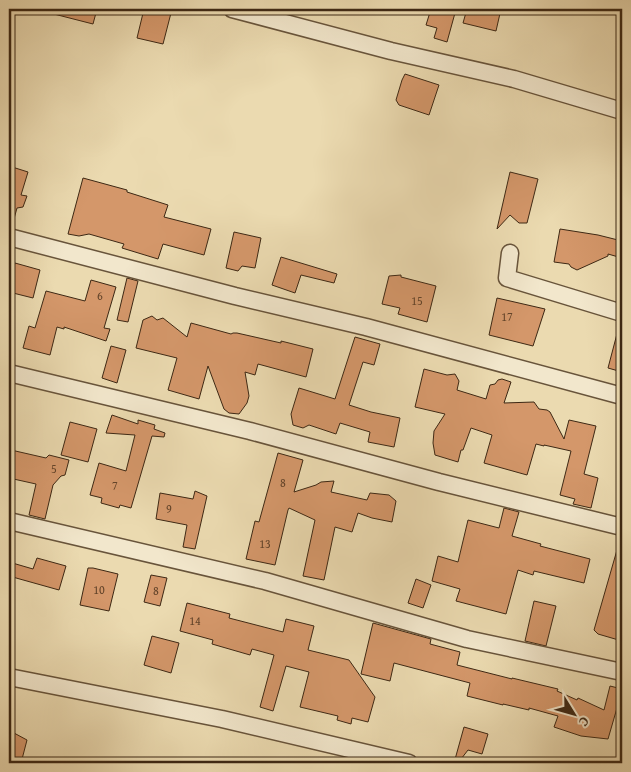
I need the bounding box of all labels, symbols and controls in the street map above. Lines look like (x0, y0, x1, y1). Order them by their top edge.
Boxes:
house number: 6 (97, 287, 103, 304)
house number: 15 (411, 292, 423, 309)
house number: 17 (501, 308, 513, 325)
house number: 5 (51, 460, 57, 477)
house number: 8 (280, 474, 286, 491)
house number: 7 (112, 477, 118, 494)
house number: 9 (166, 500, 172, 517)
house number: 13 (259, 535, 271, 552)
house number: 10 (93, 581, 105, 598)
house number: 8 (153, 582, 159, 599)
house number: 14 (189, 612, 201, 629)
north arrow (548, 690, 598, 740)
text: С (574, 713, 595, 731)

